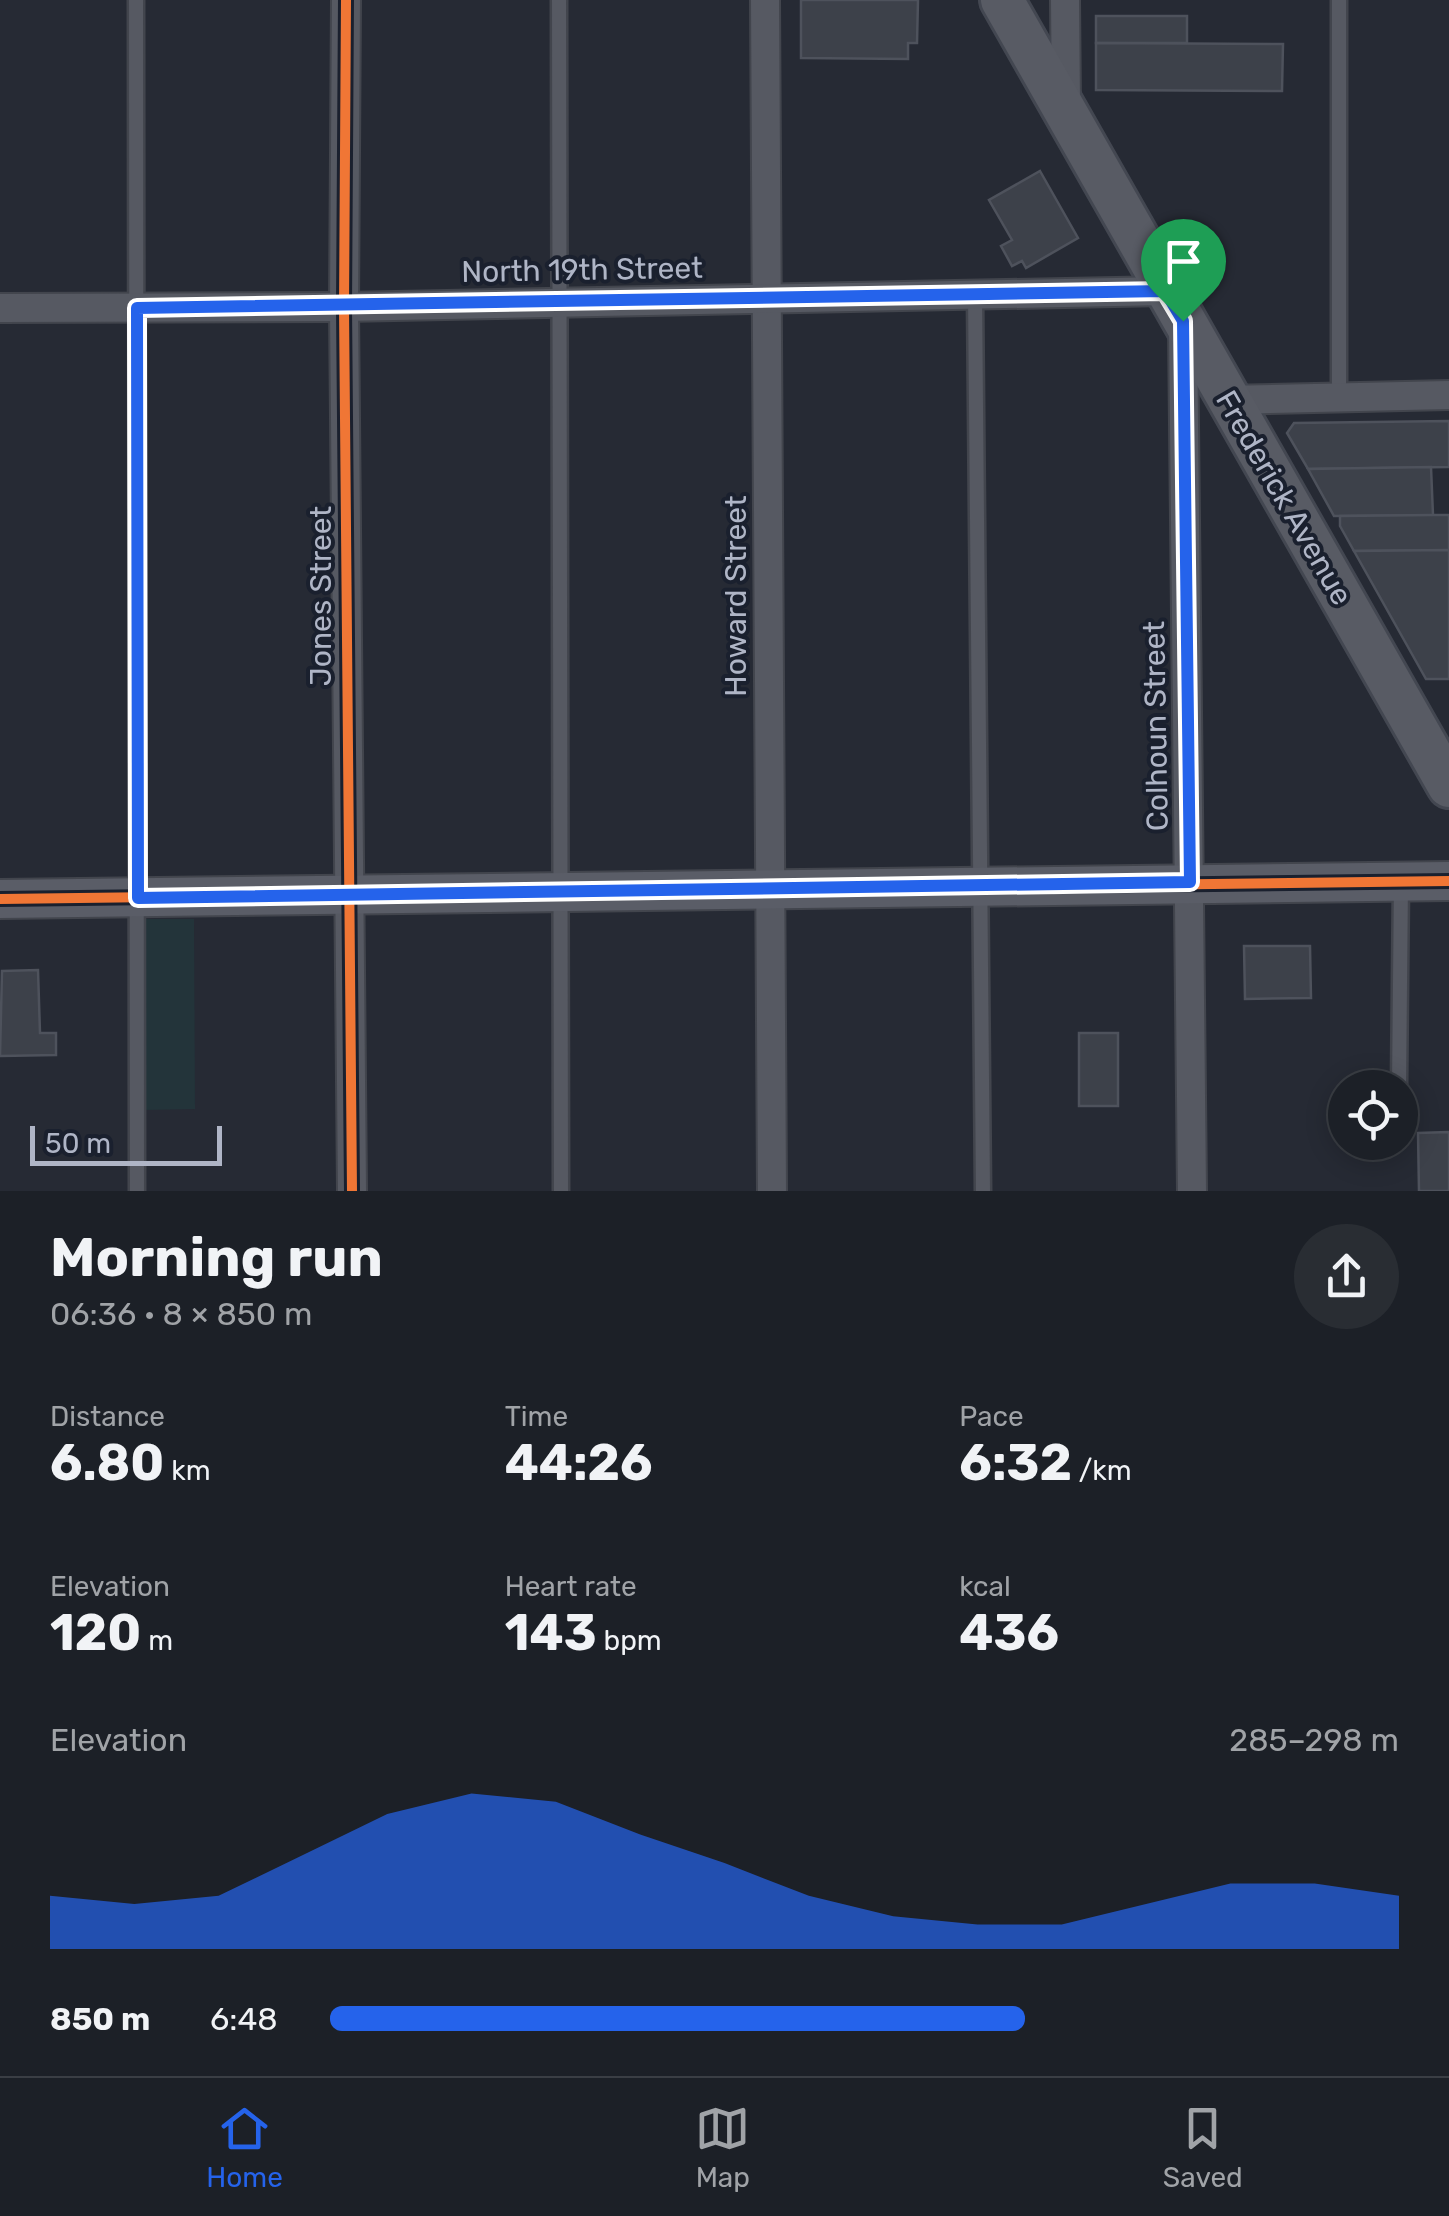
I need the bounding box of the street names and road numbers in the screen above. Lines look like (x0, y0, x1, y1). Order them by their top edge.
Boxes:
street label: North 19th Street (461, 250, 703, 290)
street label: Frederick Avenue (1208, 384, 1360, 612)
street label: Howard Street (718, 495, 754, 697)
street label: Jones Street (303, 505, 339, 686)
street label: Colhoun Street (1136, 620, 1176, 831)

